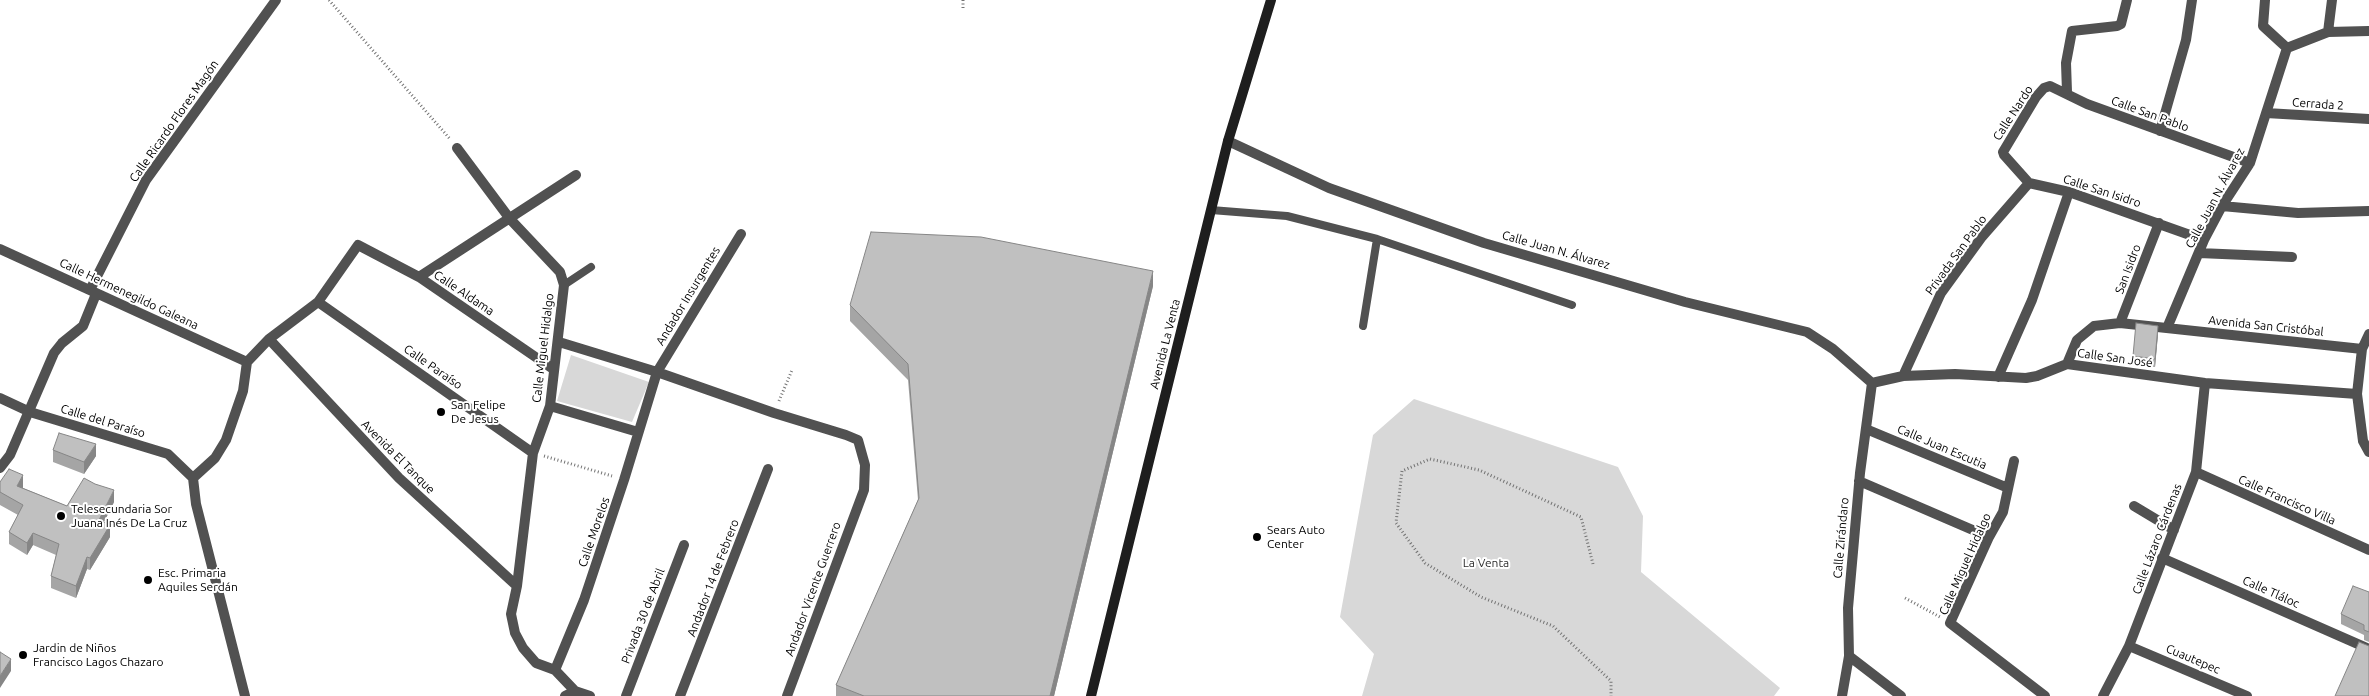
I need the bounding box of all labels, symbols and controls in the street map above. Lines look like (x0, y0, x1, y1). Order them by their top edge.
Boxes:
street label: Calle Ricardo Flores Magón (126, 57, 222, 185)
street label: Calle Nardo (1990, 83, 2036, 143)
street label: Calle San Pablo (2109, 93, 2191, 135)
street label: Cerrada 2 (2292, 95, 2344, 113)
street label: Calle Juan N. Álvarez (2182, 145, 2248, 251)
street label: Calle San Isidro (2061, 172, 2143, 210)
street label: Privada San Pablo (1922, 212, 1990, 298)
street label: Calle Juan N. Álvarez (1500, 228, 1612, 272)
street label: San Isidro (2112, 242, 2144, 296)
street label: Andador Insurgentes (653, 244, 723, 348)
street label: Calle Hermenegildo Galeana (57, 255, 201, 333)
street label: Calle Aldama (431, 268, 497, 318)
street label: Calle Miguel Hidalgo (529, 292, 557, 404)
street label: Avenida La Venta (1147, 297, 1183, 391)
street label: Avenida San Cristóbal (2208, 313, 2324, 339)
street label: Calle Paraíso (401, 342, 465, 392)
street label: Calle San José (2076, 346, 2154, 370)
place label: San Felipe De Jesus (451, 398, 506, 426)
street label: Calle del Paraíso (59, 401, 147, 441)
marker: San Felipe De Jesus (435, 406, 447, 418)
street label: Avenida El Tanque (358, 417, 438, 497)
street label: Calle Juan Escutia (1895, 422, 1989, 472)
street label: Calle Francisco Villa (2236, 472, 2338, 528)
street label: Calle Lázaro Cárdenas (2129, 482, 2185, 596)
street label: Calle Morelos (575, 495, 613, 569)
street label: Calle Zirándaro (1830, 497, 1852, 579)
place label: Telesecundaria Sor Juana Inés De La Cruz (71, 502, 187, 530)
marker: Telesecundaria Sor Juana Inés De La Cruz (55, 510, 67, 522)
street label: Calle Miguel Hidalgo (1936, 511, 1994, 617)
street label: Andador 14 de Febrero (684, 517, 742, 639)
street label: Andador Vicente Guerrero (782, 520, 844, 658)
place label: Sears Auto Center (1267, 523, 1325, 551)
marker: Sears Auto Center (1251, 531, 1263, 543)
park label: La Venta (1463, 556, 1509, 570)
place label: Esc. Primaria Aquiles Serdán (158, 566, 238, 594)
street label: Privada 30 de Abril (618, 566, 668, 666)
street label: Calle Tláloc (2240, 573, 2302, 611)
marker: Esc. Primaria Aquiles Serdán (142, 574, 154, 586)
place label: Jardin de Niños Francisco Lagos Chazaro (33, 641, 163, 669)
street label: Cuautepec (2164, 641, 2222, 677)
marker: Jardin de Niños Francisco Lagos Chazaro (17, 649, 29, 661)

